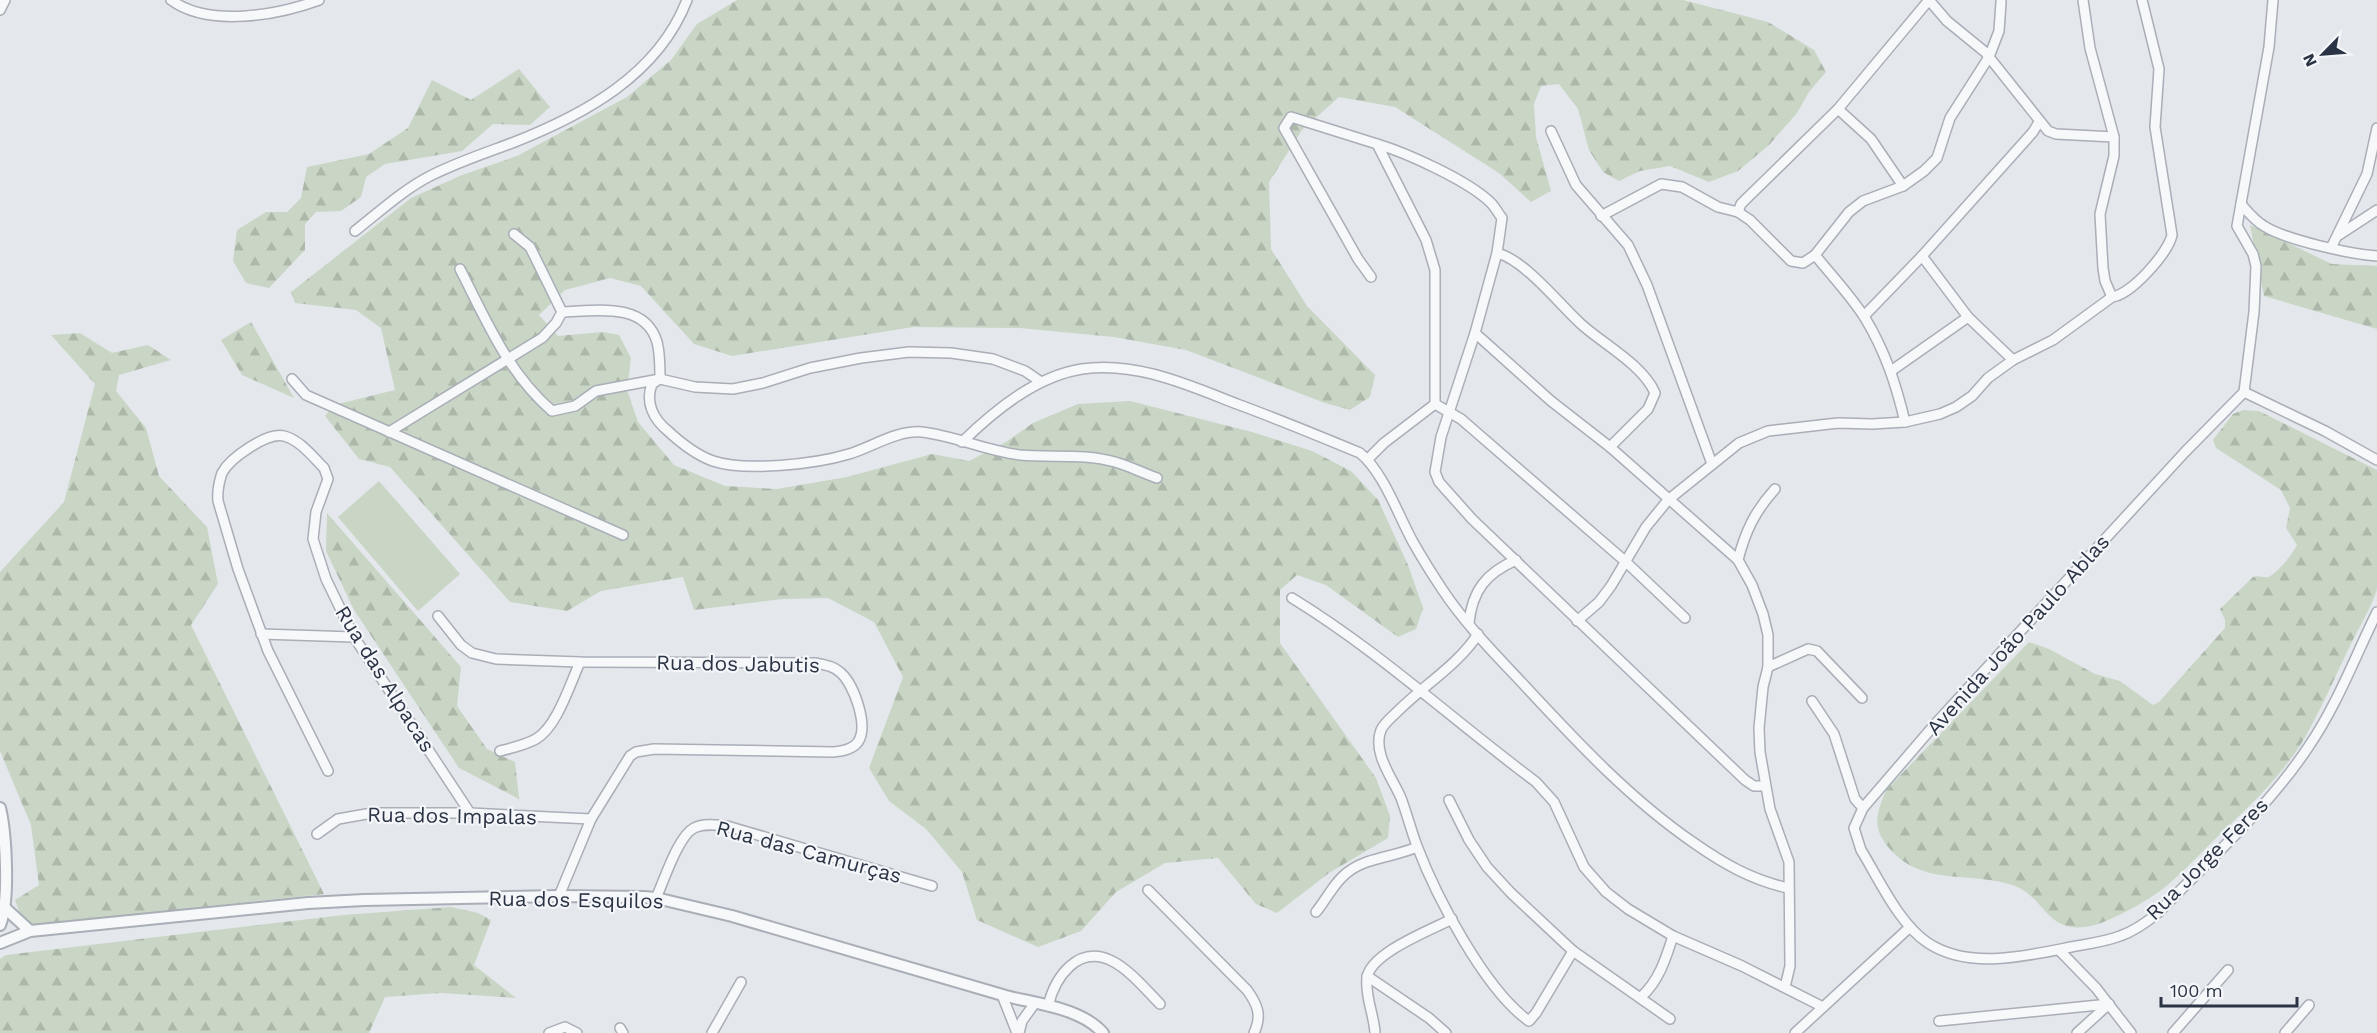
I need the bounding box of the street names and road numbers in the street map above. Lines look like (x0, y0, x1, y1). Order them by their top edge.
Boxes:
street label: Avenida João Paulo Ablas (1921, 529, 2114, 740)
street label: Rua das Alpacas (330, 601, 440, 756)
street label: Rua dos Jabutis (656, 650, 820, 677)
street label: Rua Jorge Feres (2140, 792, 2273, 925)
street label: Rua dos Impalas (367, 802, 537, 829)
street label: Rua das Camurças (714, 815, 904, 888)
street label: Rua dos Esquilos (488, 885, 664, 914)

